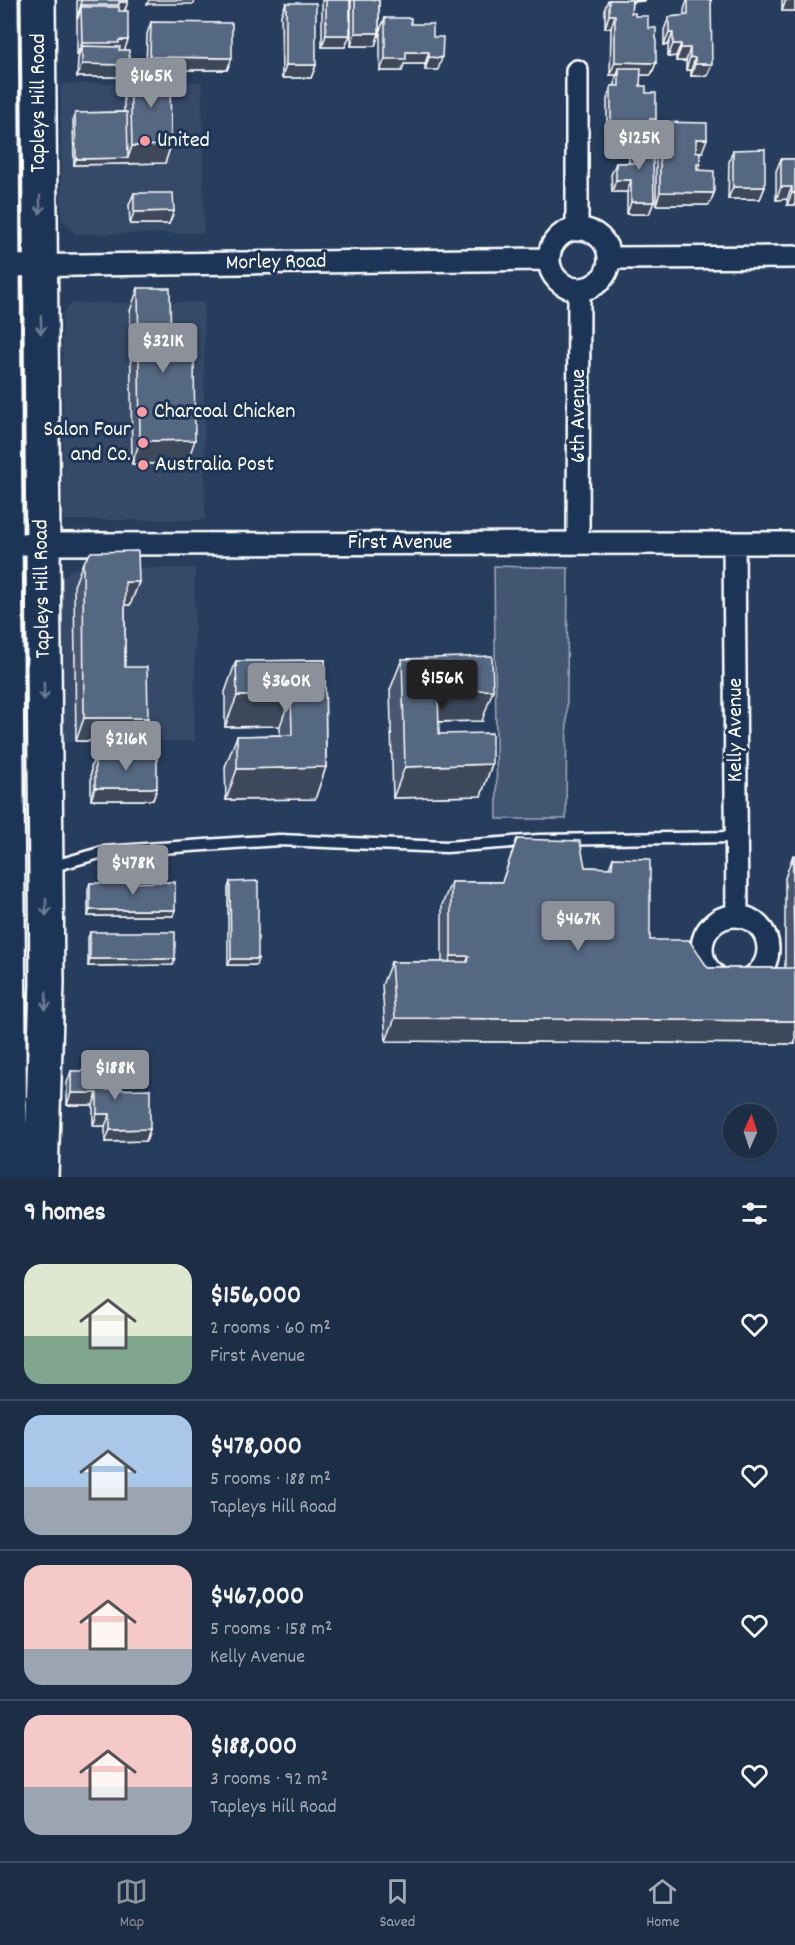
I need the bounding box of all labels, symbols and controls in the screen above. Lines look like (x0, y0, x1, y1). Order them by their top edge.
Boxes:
street label: Tapleys Hill Road (24, 33, 55, 173)
pin: $165K (109, 58, 193, 109)
text: $165K (130, 63, 172, 91)
pin: $125K (597, 120, 681, 171)
text: $125K (618, 125, 660, 153)
place label: United (157, 126, 210, 157)
marker: United (138, 134, 152, 148)
one-way arrow (34, 195, 46, 215)
street label: Morley Road (225, 247, 327, 279)
one-way arrow (35, 314, 47, 334)
pin: $321K (121, 323, 205, 374)
text: $321K (142, 328, 184, 356)
street label: 6th Avenue (564, 369, 595, 463)
place label: Charcoal Chicken (154, 397, 295, 428)
marker: Charcoal Chicken (135, 405, 149, 419)
place label: Salon Four and Co. (44, 415, 132, 471)
marker: Salon Four and Co. (136, 436, 150, 450)
place label: Australia Post (155, 450, 274, 481)
marker: Australia Post (136, 458, 150, 472)
street label: Tapleys Hill Road (26, 519, 60, 659)
street label: First Avenue (348, 528, 452, 559)
pin: $156K (400, 660, 484, 711)
pin: $360K (244, 663, 328, 714)
text: $156K (421, 665, 463, 693)
text: $360K (262, 668, 310, 696)
street label: Kelly Avenue (721, 678, 752, 782)
one-way arrow (38, 680, 50, 700)
pin: $216K (84, 721, 168, 772)
text: $216K (105, 726, 147, 754)
pin: $478K (91, 845, 175, 896)
text: $478K (111, 850, 155, 878)
one-way arrow (40, 896, 52, 916)
pin: $467K (536, 901, 620, 952)
text: $467K (555, 906, 601, 934)
one-way arrow (41, 991, 52, 1011)
pin: $188K (73, 1050, 157, 1101)
text: $188K (95, 1055, 135, 1083)
north arrow (723, 1104, 777, 1158)
map controls (723, 1104, 777, 1158)
text: 9 homes (24, 1195, 106, 1232)
icon: filters (738, 1197, 771, 1230)
text: $156,000 (210, 1278, 301, 1315)
icon: home (72, 1288, 144, 1360)
icon: heart (738, 1308, 771, 1341)
text: 2 rooms · 60 m² (210, 1315, 331, 1343)
text: First Avenue (210, 1343, 305, 1371)
text: $478,000 (210, 1429, 302, 1466)
icon: home (72, 1439, 144, 1511)
icon: heart (738, 1459, 771, 1492)
text: 5 rooms · 188 m² (210, 1466, 331, 1494)
text: Tapleys Hill Road (210, 1494, 337, 1522)
text: $467,000 (210, 1579, 304, 1616)
icon: home (72, 1589, 144, 1661)
icon: heart (738, 1609, 771, 1642)
text: 5 rooms · 158 m² (210, 1616, 332, 1644)
text: Kelly Avenue (210, 1644, 305, 1672)
text: $188,000 (210, 1729, 297, 1766)
icon: home (72, 1739, 144, 1811)
icon: heart (738, 1759, 771, 1792)
text: 3 rooms · 92 m² (210, 1766, 328, 1794)
text: Tapleys Hill Road (210, 1794, 337, 1822)
tab: Map (115, 1875, 148, 1934)
tab: Saved (379, 1875, 415, 1934)
tab: Home (646, 1875, 680, 1934)

